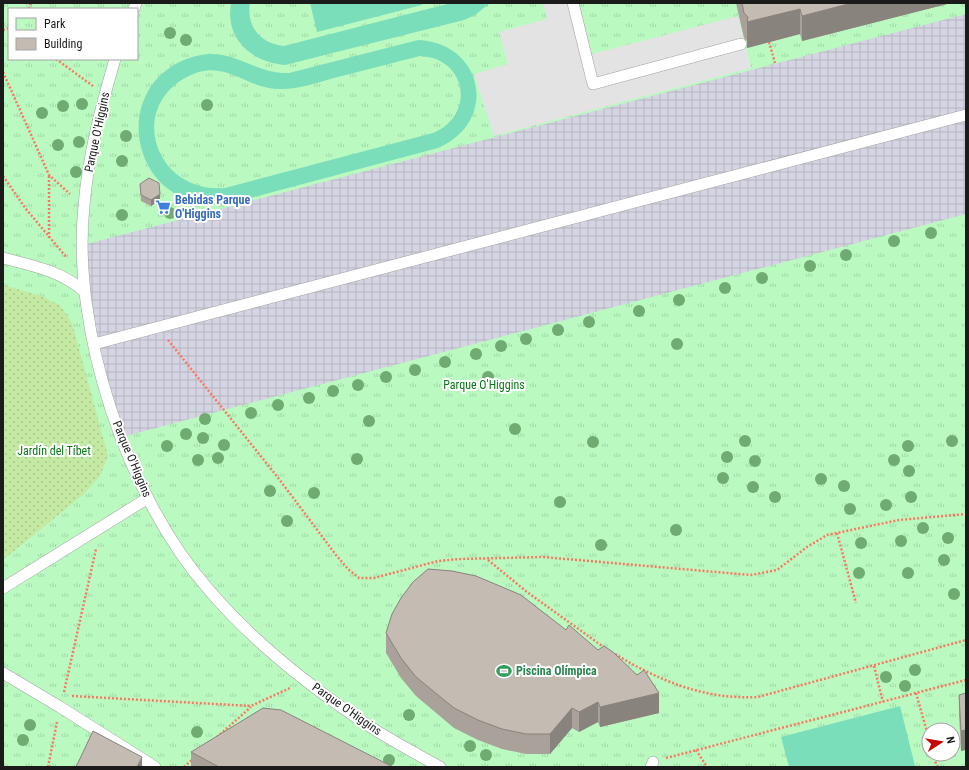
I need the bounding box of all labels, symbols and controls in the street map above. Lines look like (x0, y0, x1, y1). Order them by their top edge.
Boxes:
legend (8, 8, 138, 60)
text: Park (44, 17, 66, 31)
text: Building (44, 37, 82, 51)
street label: Parque O'Higgins (82, 91, 112, 173)
place label: Bebidas Parque O'Higgins (175, 193, 250, 221)
supermarket icon: Bebidas Parque O'Higgins (154, 198, 172, 216)
park label: Parque O'Higgins (443, 378, 525, 392)
street label: Parque O'Higgins (110, 419, 154, 499)
park label: Jardín del Tíbet (17, 444, 91, 458)
sports icon: Piscina Olímpica (495, 662, 513, 680)
place label: Piscina Olímpica (516, 664, 597, 678)
street label: Parque O'Higgins (310, 680, 384, 738)
north arrow (921, 722, 961, 762)
text: N (943, 735, 957, 745)

